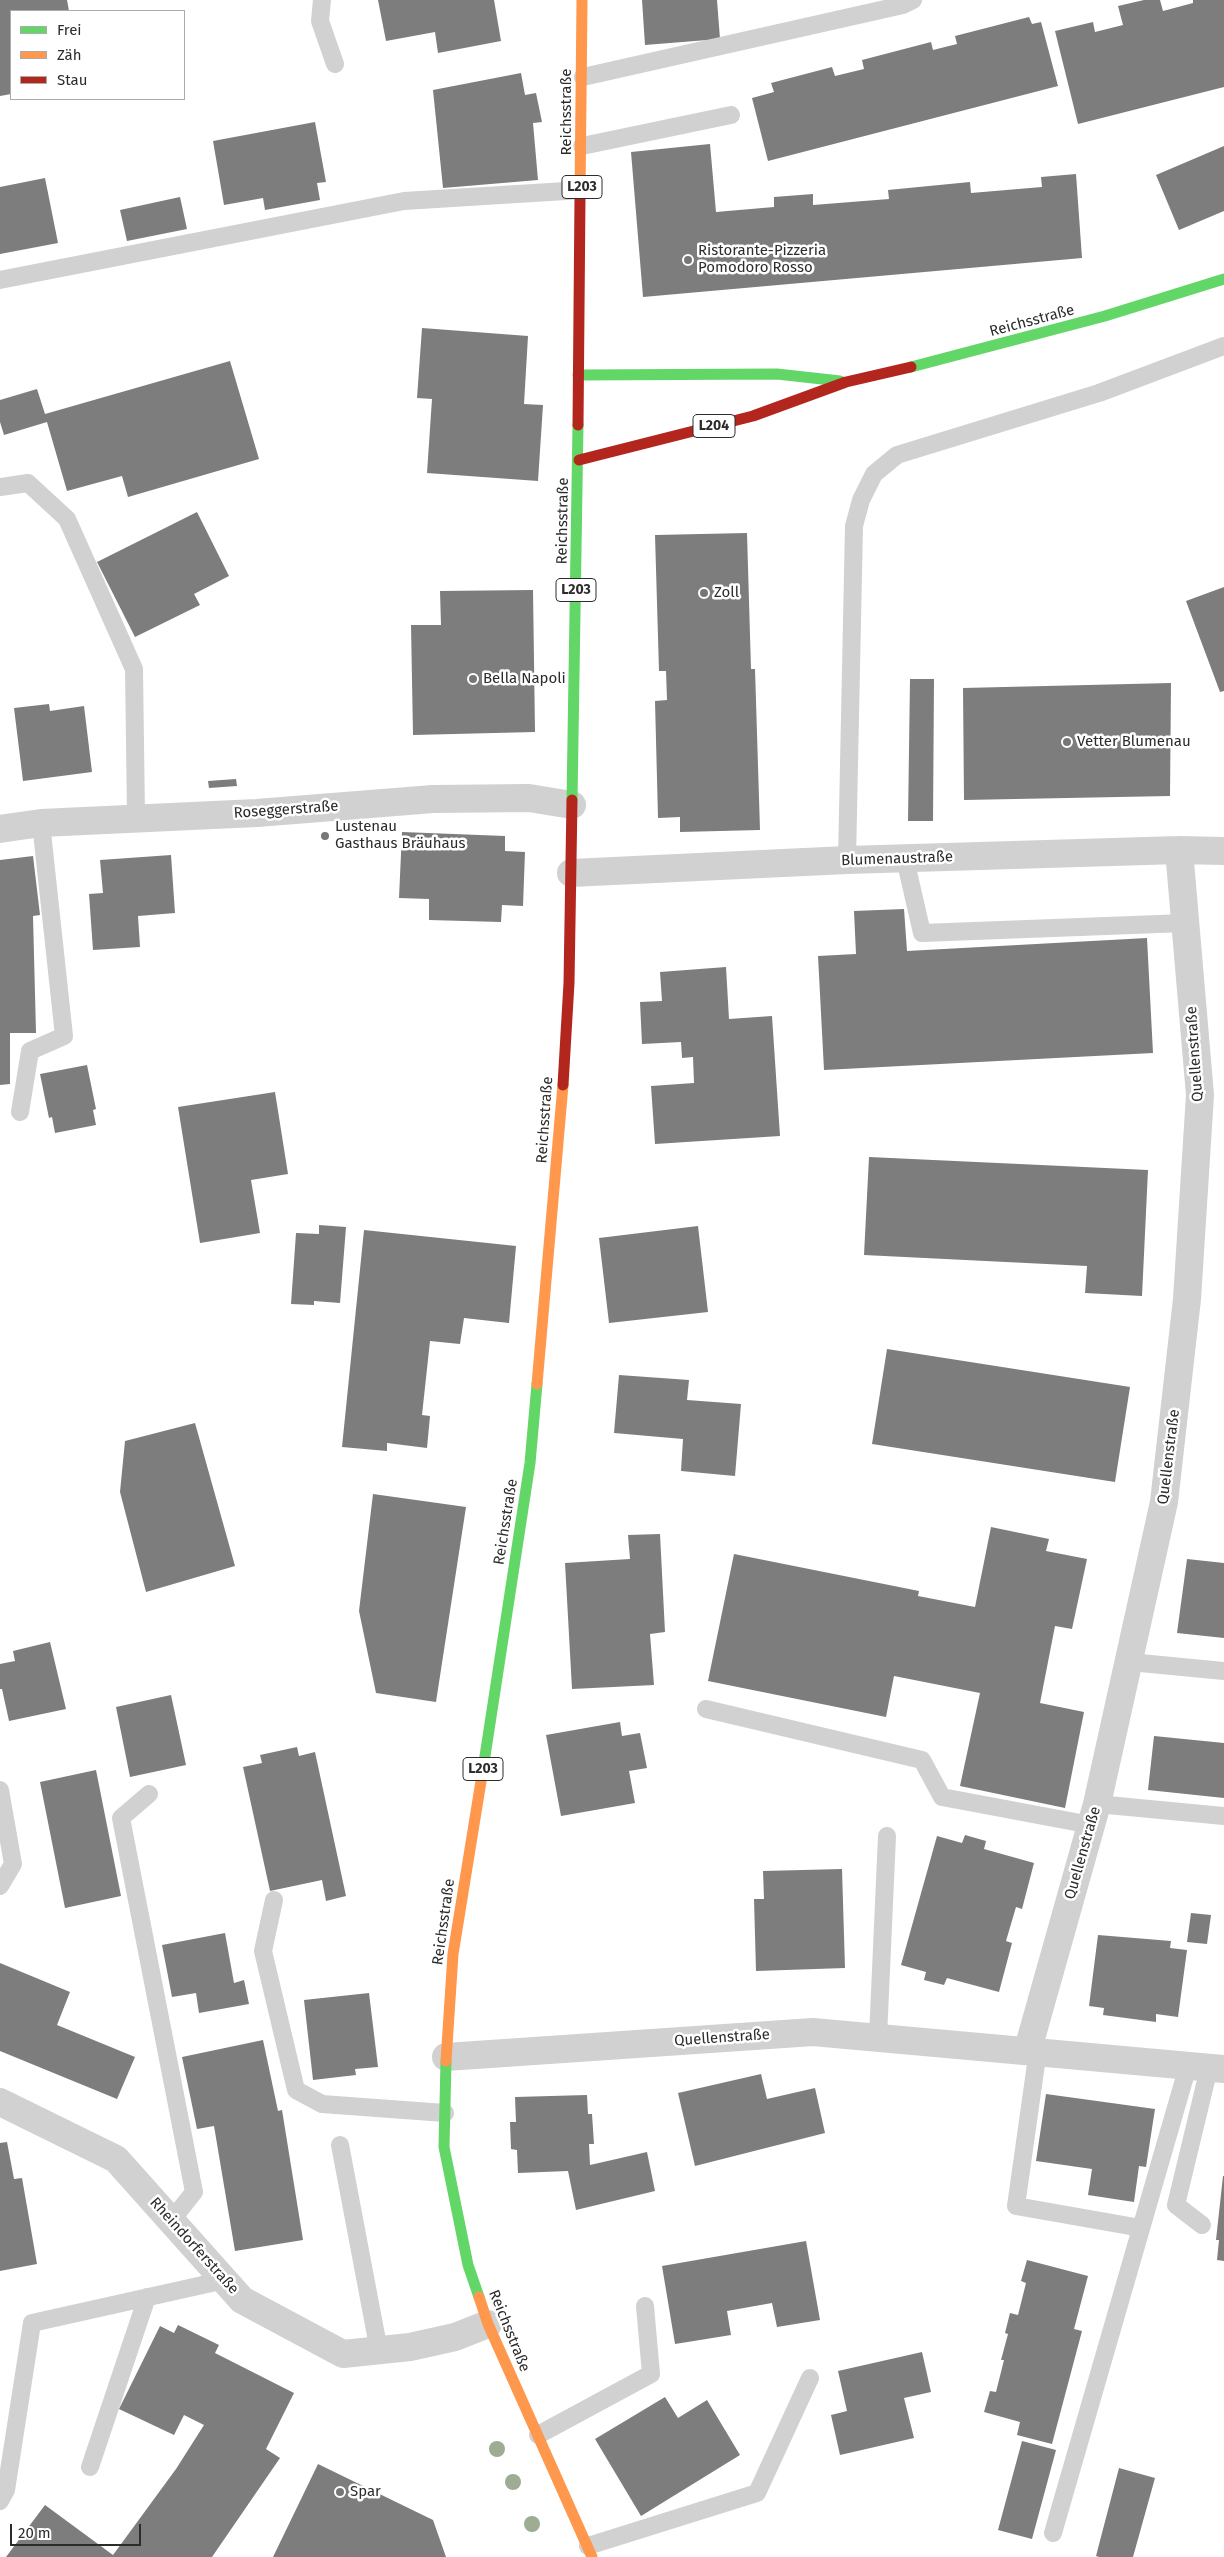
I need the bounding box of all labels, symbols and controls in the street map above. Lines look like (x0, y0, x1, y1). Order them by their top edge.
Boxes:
legend (10, 10, 185, 100)
text: Frei (57, 21, 82, 39)
text: Zäh (57, 46, 82, 64)
street label: Reichsstraße (558, 69, 576, 155)
text: Stau (57, 71, 87, 89)
road number: L203 (562, 176, 602, 198)
place label: Ristorante-Pizzeria Pomodoro Rosso (698, 242, 826, 277)
marker: Ristorante-Pizzeria Pomodoro Rosso (682, 254, 694, 266)
street label: Reichsstraße (988, 301, 1076, 341)
road number: L204 (693, 414, 735, 438)
street label: Reichsstraße (553, 477, 573, 565)
road number: L203 (556, 578, 596, 602)
place label: Zoll (714, 584, 739, 602)
marker: Zoll (698, 587, 710, 599)
place label: Bella Napoli (483, 670, 566, 688)
marker: Bella Napoli (467, 673, 479, 685)
place label: Vetter Blumenau (1077, 733, 1191, 751)
marker: Vetter Blumenau (1061, 736, 1073, 748)
street label: Roseggerstraße (233, 797, 339, 823)
place label: Lustenau Gasthaus Bräuhaus (335, 818, 466, 853)
marker: Lustenau Gasthaus Bräuhaus (319, 830, 331, 842)
street label: Blumenaustraße (841, 848, 953, 870)
street label: Quellenstraße (1183, 1006, 1207, 1102)
street label: Reichsstraße (533, 1076, 557, 1164)
street label: Quellenstraße (1154, 1408, 1184, 1506)
street label: Reichsstraße (490, 1478, 522, 1566)
road number: L203 (463, 1758, 503, 1780)
street label: Quellenstraße (1061, 1804, 1105, 1902)
street label: Reichsstraße (429, 1878, 459, 1966)
street label: Quellenstraße (674, 2026, 770, 2050)
street label: Rheindorferstraße (146, 2194, 242, 2298)
street label: Reichsstraße (484, 2287, 534, 2375)
place label: Spar (350, 2483, 381, 2501)
marker: Spar (334, 2486, 346, 2498)
scale bar (12, 2514, 144, 2546)
text: 20 m (18, 2524, 51, 2542)

